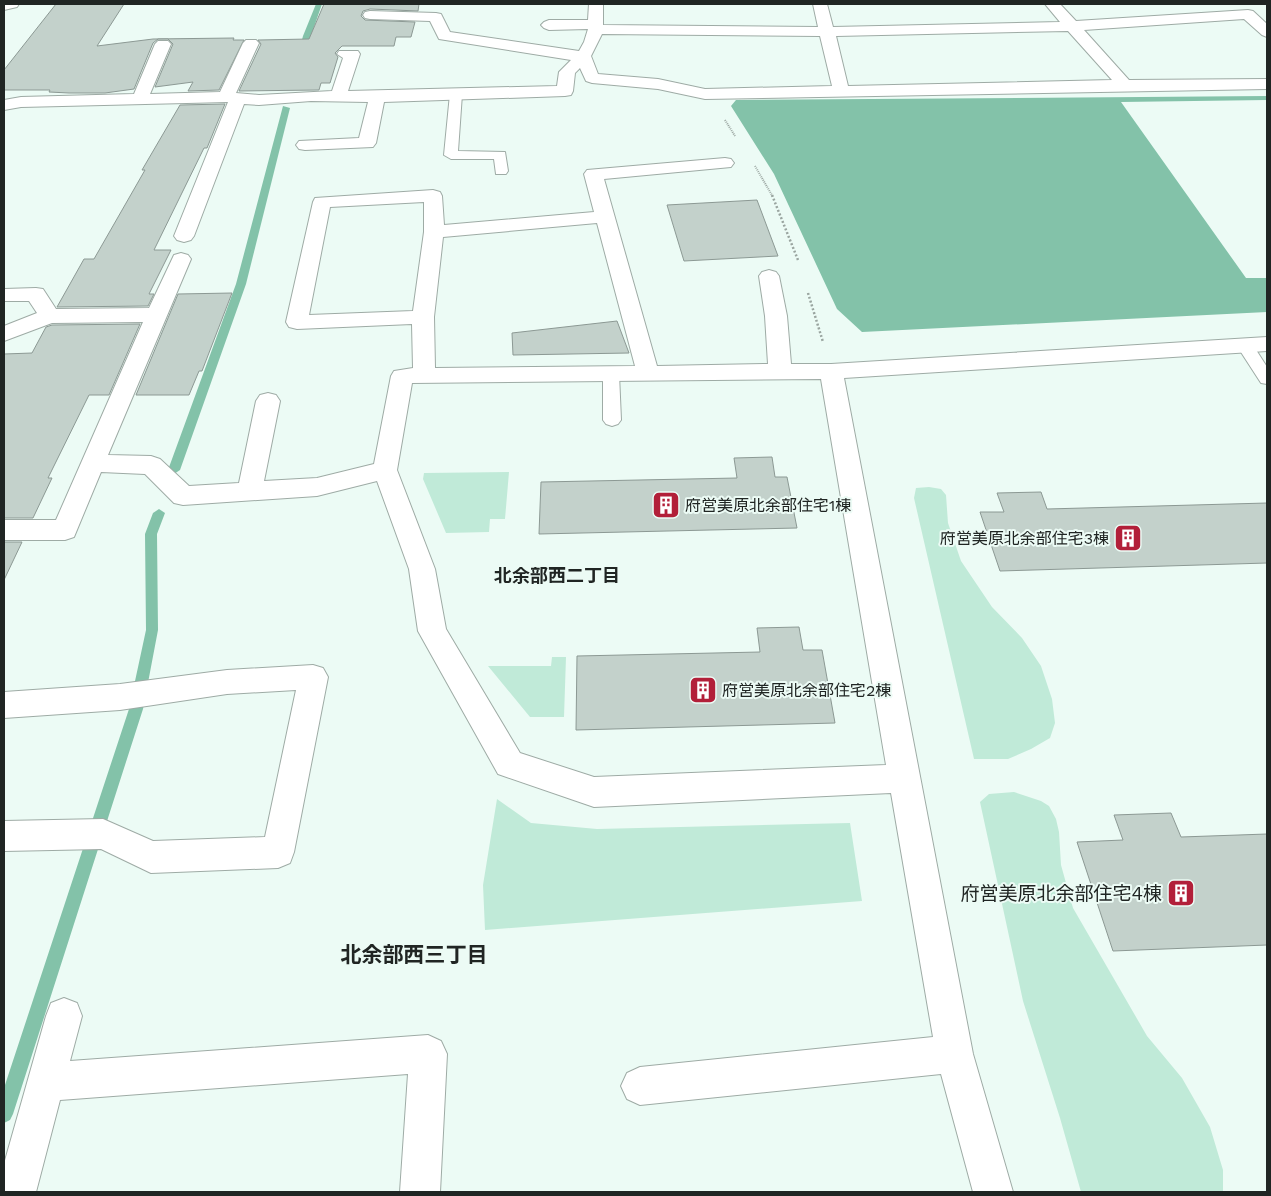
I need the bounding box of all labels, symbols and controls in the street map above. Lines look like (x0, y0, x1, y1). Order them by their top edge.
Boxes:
building icon: 府営美原北余部住宅1棟 (651, 490, 681, 520)
place label: 府営美原北余部住宅1棟 (685, 496, 851, 515)
building icon: 府営美原北余部住宅3棟 (1113, 523, 1143, 553)
place label: 府営美原北余部住宅3棟 (940, 529, 1109, 548)
district label: 北余部西二丁目 (494, 565, 620, 586)
building icon: 府営美原北余部住宅2棟 (688, 675, 718, 705)
place label: 府営美原北余部住宅2棟 (722, 681, 891, 700)
building icon: 府営美原北余部住宅4棟 (1166, 878, 1196, 908)
place label: 府営美原北余部住宅4棟 (960, 882, 1162, 905)
district label: 北余部西三丁目 (341, 942, 488, 967)

